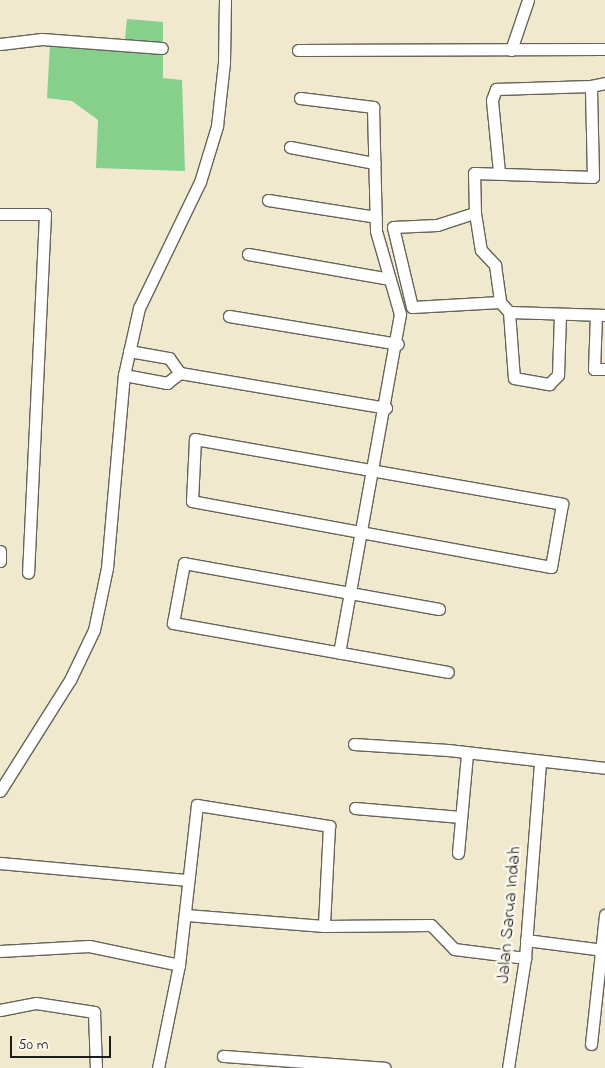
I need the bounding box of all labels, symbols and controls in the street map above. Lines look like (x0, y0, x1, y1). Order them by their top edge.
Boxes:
street label: Jalan Sarua Indah (493, 846, 527, 984)
scale bar (12, 1026, 114, 1058)
text: 50 m (18, 1034, 48, 1056)

